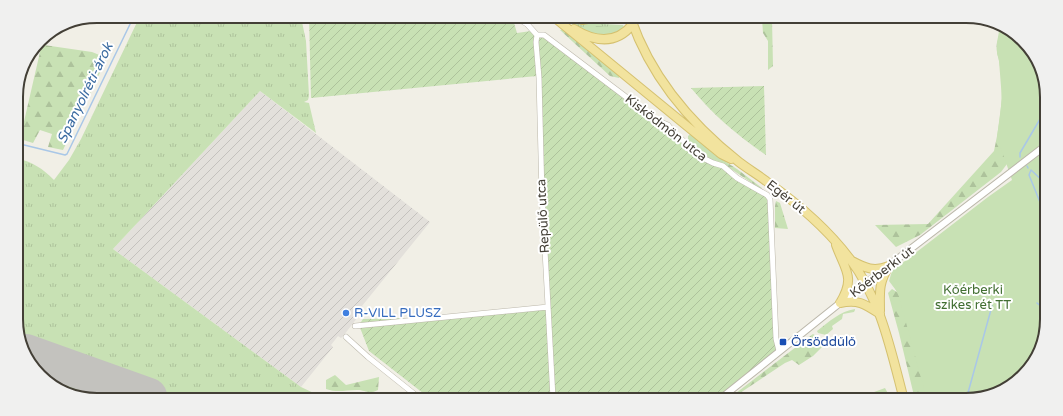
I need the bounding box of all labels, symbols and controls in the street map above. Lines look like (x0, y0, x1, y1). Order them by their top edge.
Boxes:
water label: Spanyolréti-árok (53, 39, 117, 146)
street label: Kisködmön utca (622, 91, 710, 165)
street label: Egér út (763, 177, 809, 217)
street label: Repülő utca (533, 178, 553, 254)
street label: Kőérberki út (847, 243, 917, 301)
park label: Kőérberki szikes rét TT (935, 282, 1011, 313)
place label: R-VILL PLUSZ (354, 305, 441, 321)
marker: R-VILL PLUSZ (341, 308, 351, 318)
place label: Örsöddűlő (791, 334, 856, 350)
marker: Örsöddűlő (778, 337, 788, 347)

